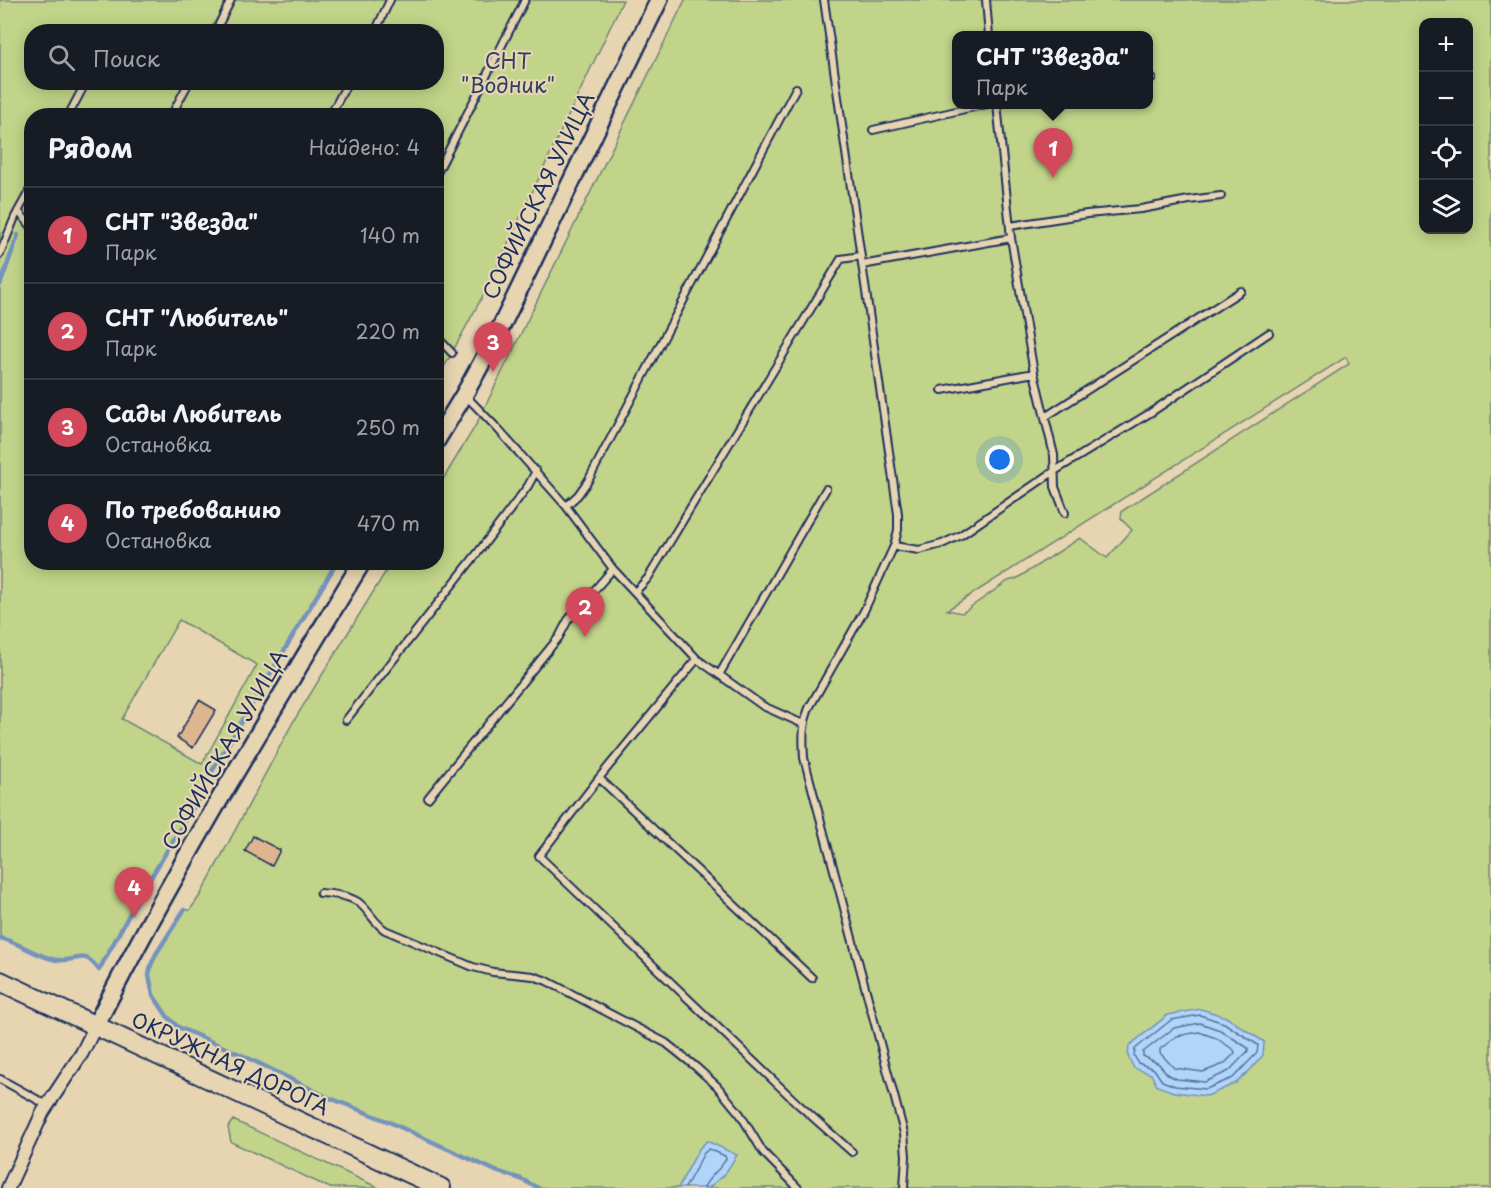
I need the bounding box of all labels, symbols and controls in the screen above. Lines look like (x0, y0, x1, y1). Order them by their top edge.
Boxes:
map controls (1419, 18, 1473, 234)
button: + (1419, 18, 1473, 72)
search box (24, 24, 444, 90)
popup (952, 31, 1153, 109)
text: СНТ "Звезда" (976, 39, 1129, 72)
icon: search (45, 41, 78, 74)
text: Поиск (93, 41, 160, 74)
park label: СНТ "Водник" (461, 44, 555, 100)
text: Парк (976, 72, 1028, 102)
button: − (1419, 72, 1473, 126)
street label: СОФИЙСКАЯ УЛИЦА (473, 86, 601, 304)
button: locate (1419, 126, 1473, 180)
text: Рядом (48, 128, 133, 167)
pin: 1 (1034, 128, 1072, 178)
text: Найдено: 4 (309, 132, 420, 162)
button: layers (1419, 180, 1473, 234)
text: СНТ "Звезда" (105, 204, 258, 237)
text: 1 (63, 220, 72, 250)
text: 140 m (360, 220, 420, 250)
text: Парк (105, 237, 157, 267)
text: СНТ "Любитель" (105, 300, 288, 333)
text: 2 (60, 316, 75, 346)
text: 220 m (356, 316, 420, 346)
pin: 3 (474, 322, 512, 372)
text: Парк (105, 333, 157, 363)
text: Сады Любитель (105, 396, 282, 429)
text: 3 (61, 412, 74, 442)
text: 250 m (356, 412, 420, 442)
text: Остановка (105, 429, 211, 459)
your location (985, 445, 1014, 474)
text: По требованию (105, 492, 281, 525)
text: 4 (61, 508, 74, 538)
text: 470 m (357, 508, 420, 538)
text: Остановка (105, 525, 211, 555)
pin: 2 (566, 588, 604, 637)
street label: СОФИЙСКАЯ УЛИЦА (153, 642, 294, 856)
pin: 4 (114, 868, 154, 917)
street label: ОКРУЖНАЯ ДОРОГА (127, 1002, 335, 1122)

